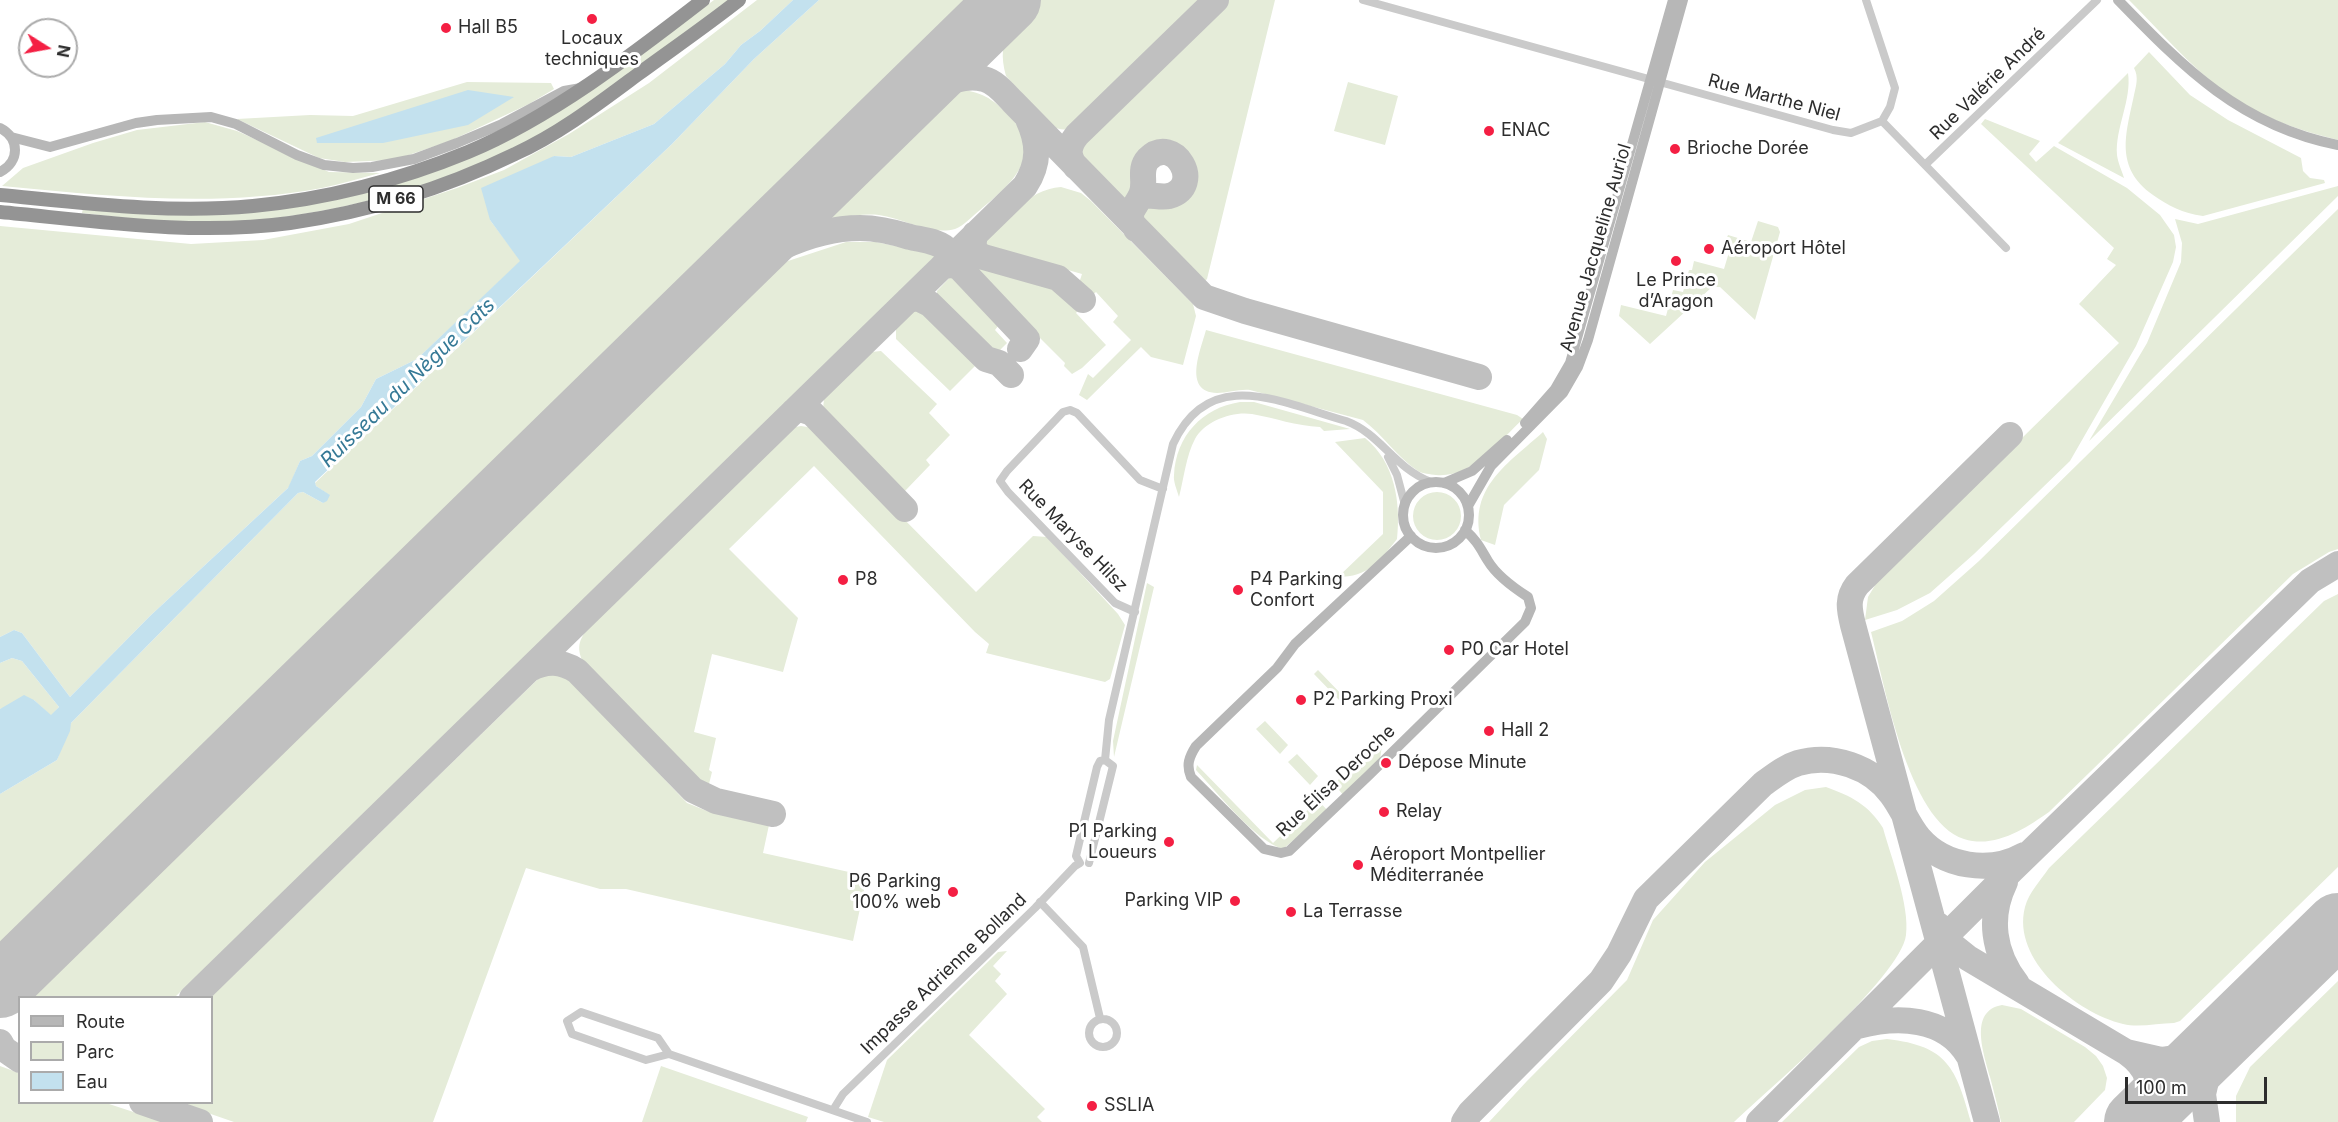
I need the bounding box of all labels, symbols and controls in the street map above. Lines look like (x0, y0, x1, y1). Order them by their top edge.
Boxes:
marker: Locaux techniques (585, 12, 599, 26)
place label: Hall B5 (458, 17, 518, 39)
north arrow (18, 18, 78, 78)
marker: Hall B5 (439, 21, 453, 35)
street label: Rue Valérie André (1926, 23, 2050, 145)
place label: Locaux techniques (545, 28, 639, 70)
text: N (53, 43, 75, 59)
street label: Rue Marthe Niel (1705, 70, 1843, 126)
place label: ENAC (1501, 120, 1550, 142)
marker: ENAC (1482, 124, 1496, 138)
place label: Brioche Dorée (1687, 138, 1809, 160)
street label: Avenue Jacqueline Auriol (1556, 141, 1636, 355)
marker: Brioche Dorée (1668, 142, 1682, 156)
road number: M 66 (369, 186, 423, 212)
place label: Aéroport Hôtel (1721, 238, 1846, 260)
marker: Aéroport Hôtel (1702, 242, 1716, 256)
marker: Le Prince d’Aragon (1669, 254, 1683, 268)
place label: Le Prince d’Aragon (1636, 270, 1716, 312)
water label: Ruisseau du Nègue Cats (316, 293, 500, 473)
street label: Rue Maryse Hilsz (1014, 475, 1132, 597)
place label: P8 (855, 569, 878, 591)
place label: P4 Parking Confort (1250, 569, 1343, 612)
marker: P8 (836, 573, 850, 587)
marker: P4 Parking Confort (1231, 583, 1245, 597)
place label: P0 Car Hotel (1461, 639, 1569, 661)
marker: P0 Car Hotel (1442, 643, 1456, 657)
place label: P2 Parking Proxi (1313, 689, 1453, 711)
marker: P2 Parking Proxi (1294, 693, 1308, 707)
place label: Hall 2 (1501, 720, 1549, 742)
street label: Rue Élisa Deroche (1272, 721, 1400, 841)
marker: Hall 2 (1482, 724, 1496, 738)
place label: Dépose Minute (1398, 752, 1526, 774)
marker: Dépose Minute (1379, 756, 1393, 770)
place label: Relay (1396, 801, 1442, 823)
marker: Relay (1377, 805, 1391, 819)
place label: P1 Parking Loueurs (1069, 821, 1157, 864)
marker: P1 Parking Loueurs (1162, 835, 1176, 849)
place label: Aéroport Montpellier Méditerranée (1370, 844, 1545, 886)
marker: Aéroport Montpellier Méditerranée (1351, 858, 1365, 872)
place label: P6 Parking 100% web (849, 871, 941, 914)
marker: P6 Parking 100% web (946, 885, 960, 899)
street label: Impasse Adrienne Bolland (857, 889, 1031, 1059)
place label: Parking VIP (1125, 890, 1223, 912)
marker: Parking VIP (1228, 894, 1242, 908)
place label: La Terrasse (1303, 901, 1402, 923)
marker: La Terrasse (1284, 905, 1298, 919)
legend (18, 996, 213, 1104)
text: Route (76, 1011, 125, 1032)
text: Parc (76, 1041, 114, 1062)
scale bar (2128, 1065, 2270, 1103)
text: Eau (76, 1071, 108, 1092)
text: 100 m (2136, 1077, 2187, 1098)
place label: SSLIA (1104, 1095, 1155, 1117)
marker: SSLIA (1085, 1099, 1099, 1113)

